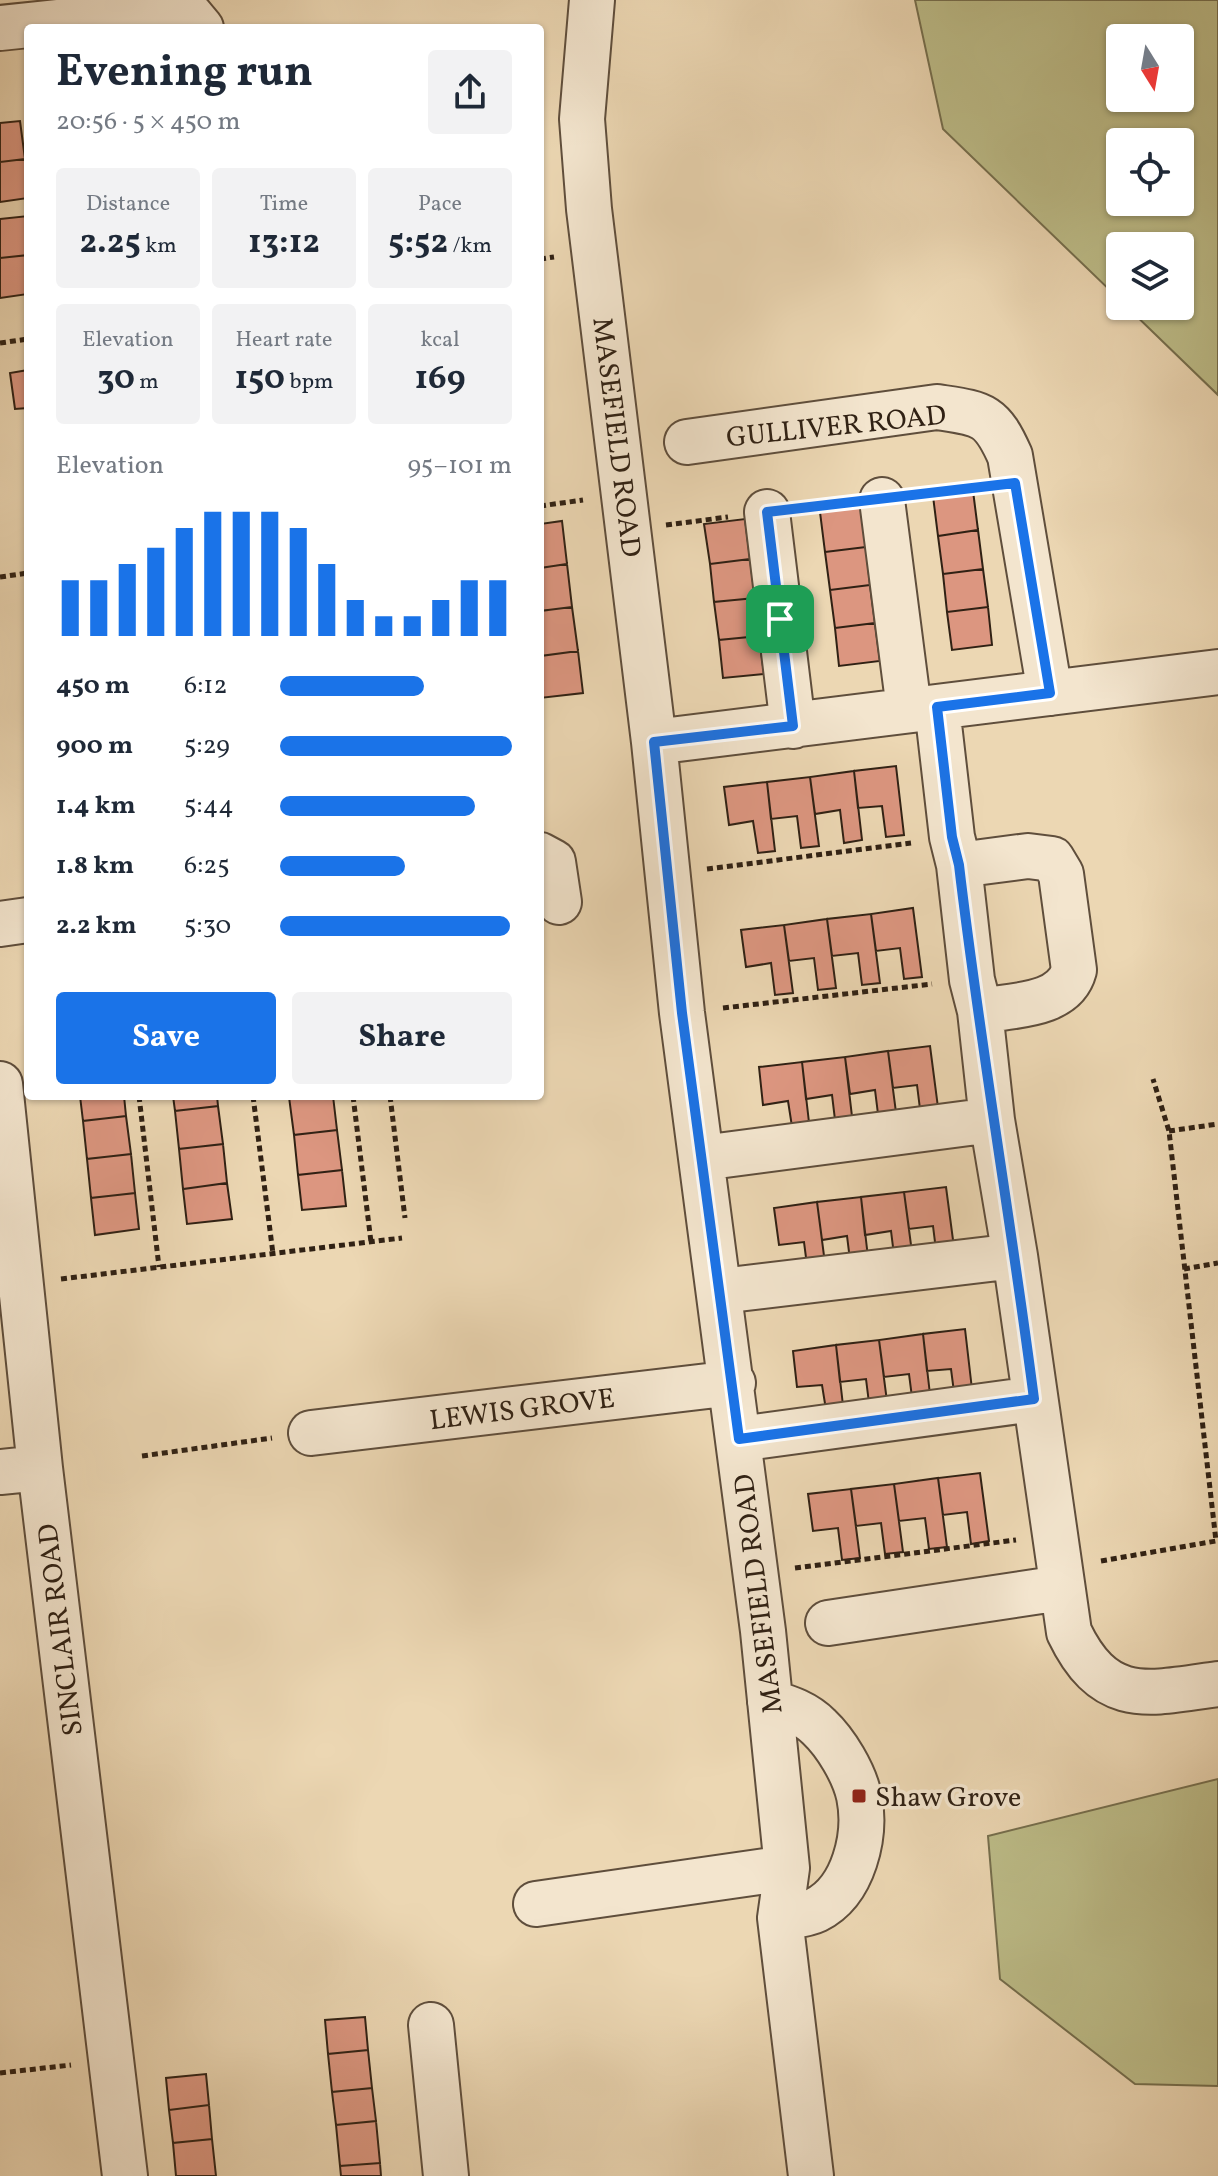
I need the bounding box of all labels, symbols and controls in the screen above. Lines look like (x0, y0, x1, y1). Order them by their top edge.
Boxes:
north arrow (1106, 24, 1194, 112)
map controls (1106, 24, 1194, 320)
text: Evening run (56, 43, 313, 104)
button: share (428, 50, 512, 134)
text: 20:56 · 5 × 450 m (56, 104, 240, 140)
button: locate (1106, 128, 1194, 216)
text: Distance (86, 189, 170, 220)
text: Time (260, 189, 308, 220)
text: Pace (418, 189, 462, 220)
text: 2.25 (79, 220, 141, 267)
text: 13:12 (248, 220, 320, 267)
text: 5:52 (388, 220, 448, 267)
text: km (141, 231, 177, 262)
text: /km (448, 231, 492, 262)
button: layers (1106, 232, 1194, 320)
street label: MASEFIELD ROAD (581, 315, 650, 560)
text: Elevation (82, 325, 174, 356)
text: Heart rate (235, 325, 333, 356)
text: kcal (420, 325, 460, 356)
text: 30 (97, 356, 135, 403)
text: 150 (234, 356, 285, 403)
text: 169 (414, 356, 466, 403)
text: m (135, 367, 159, 398)
text: bpm (285, 367, 334, 398)
street label: GULLIVER ROAD (724, 397, 948, 458)
text: Elevation (56, 448, 164, 484)
text: 95–101 m (408, 448, 512, 484)
pin (746, 585, 814, 653)
icon: arrive (758, 597, 802, 641)
text: 450 m (56, 668, 130, 704)
text: 6:12 (184, 668, 227, 704)
text: 900 m (56, 728, 133, 764)
text: 5:29 (184, 728, 230, 764)
text: 1.4 km (56, 788, 136, 824)
text: 5:44 (184, 788, 234, 824)
text: 1.8 km (56, 848, 134, 884)
text: 6:25 (184, 848, 230, 884)
text: 2.2 km (56, 908, 137, 944)
text: 5:30 (184, 908, 231, 944)
button: Save (56, 992, 276, 1084)
button: Share (292, 992, 512, 1084)
street label: LEWIS GROVE (427, 1380, 617, 1441)
street label: MASEFIELD ROAD (725, 1471, 794, 1716)
street label: SINCLAIR ROAD (29, 1521, 94, 1738)
place label: Shaw Grove (875, 1779, 1021, 1818)
marker: Shaw Grove (850, 1787, 868, 1805)

